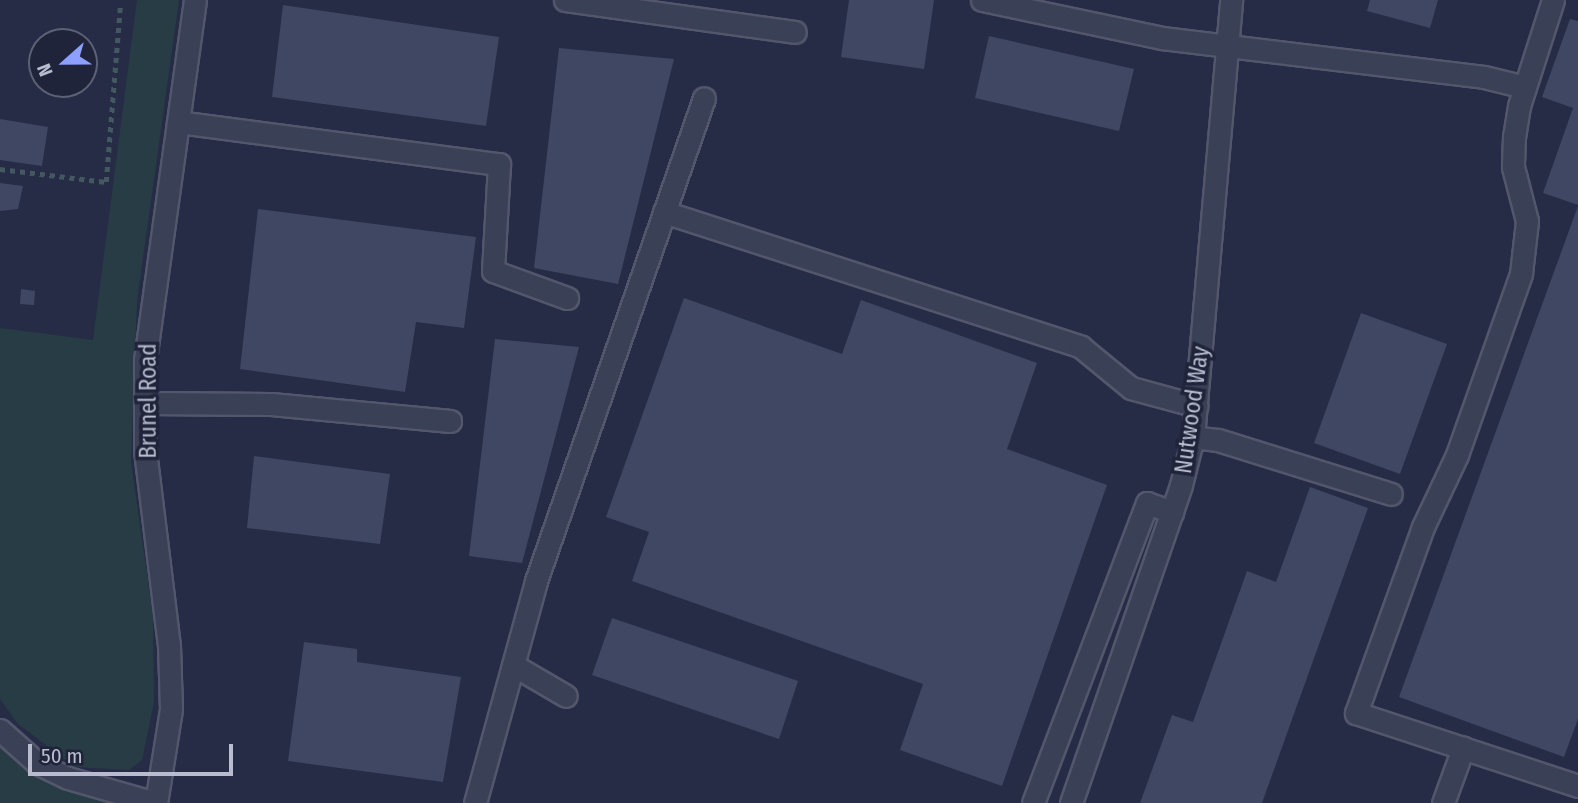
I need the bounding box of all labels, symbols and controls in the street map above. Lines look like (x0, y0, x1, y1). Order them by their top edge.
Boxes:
north arrow (28, 28, 98, 98)
text: N (32, 61, 58, 79)
street label: Brunel Road (134, 343, 162, 459)
street label: Nutwood Way (1169, 345, 1215, 475)
scale bar (32, 730, 236, 774)
text: 50 m (41, 743, 83, 769)

